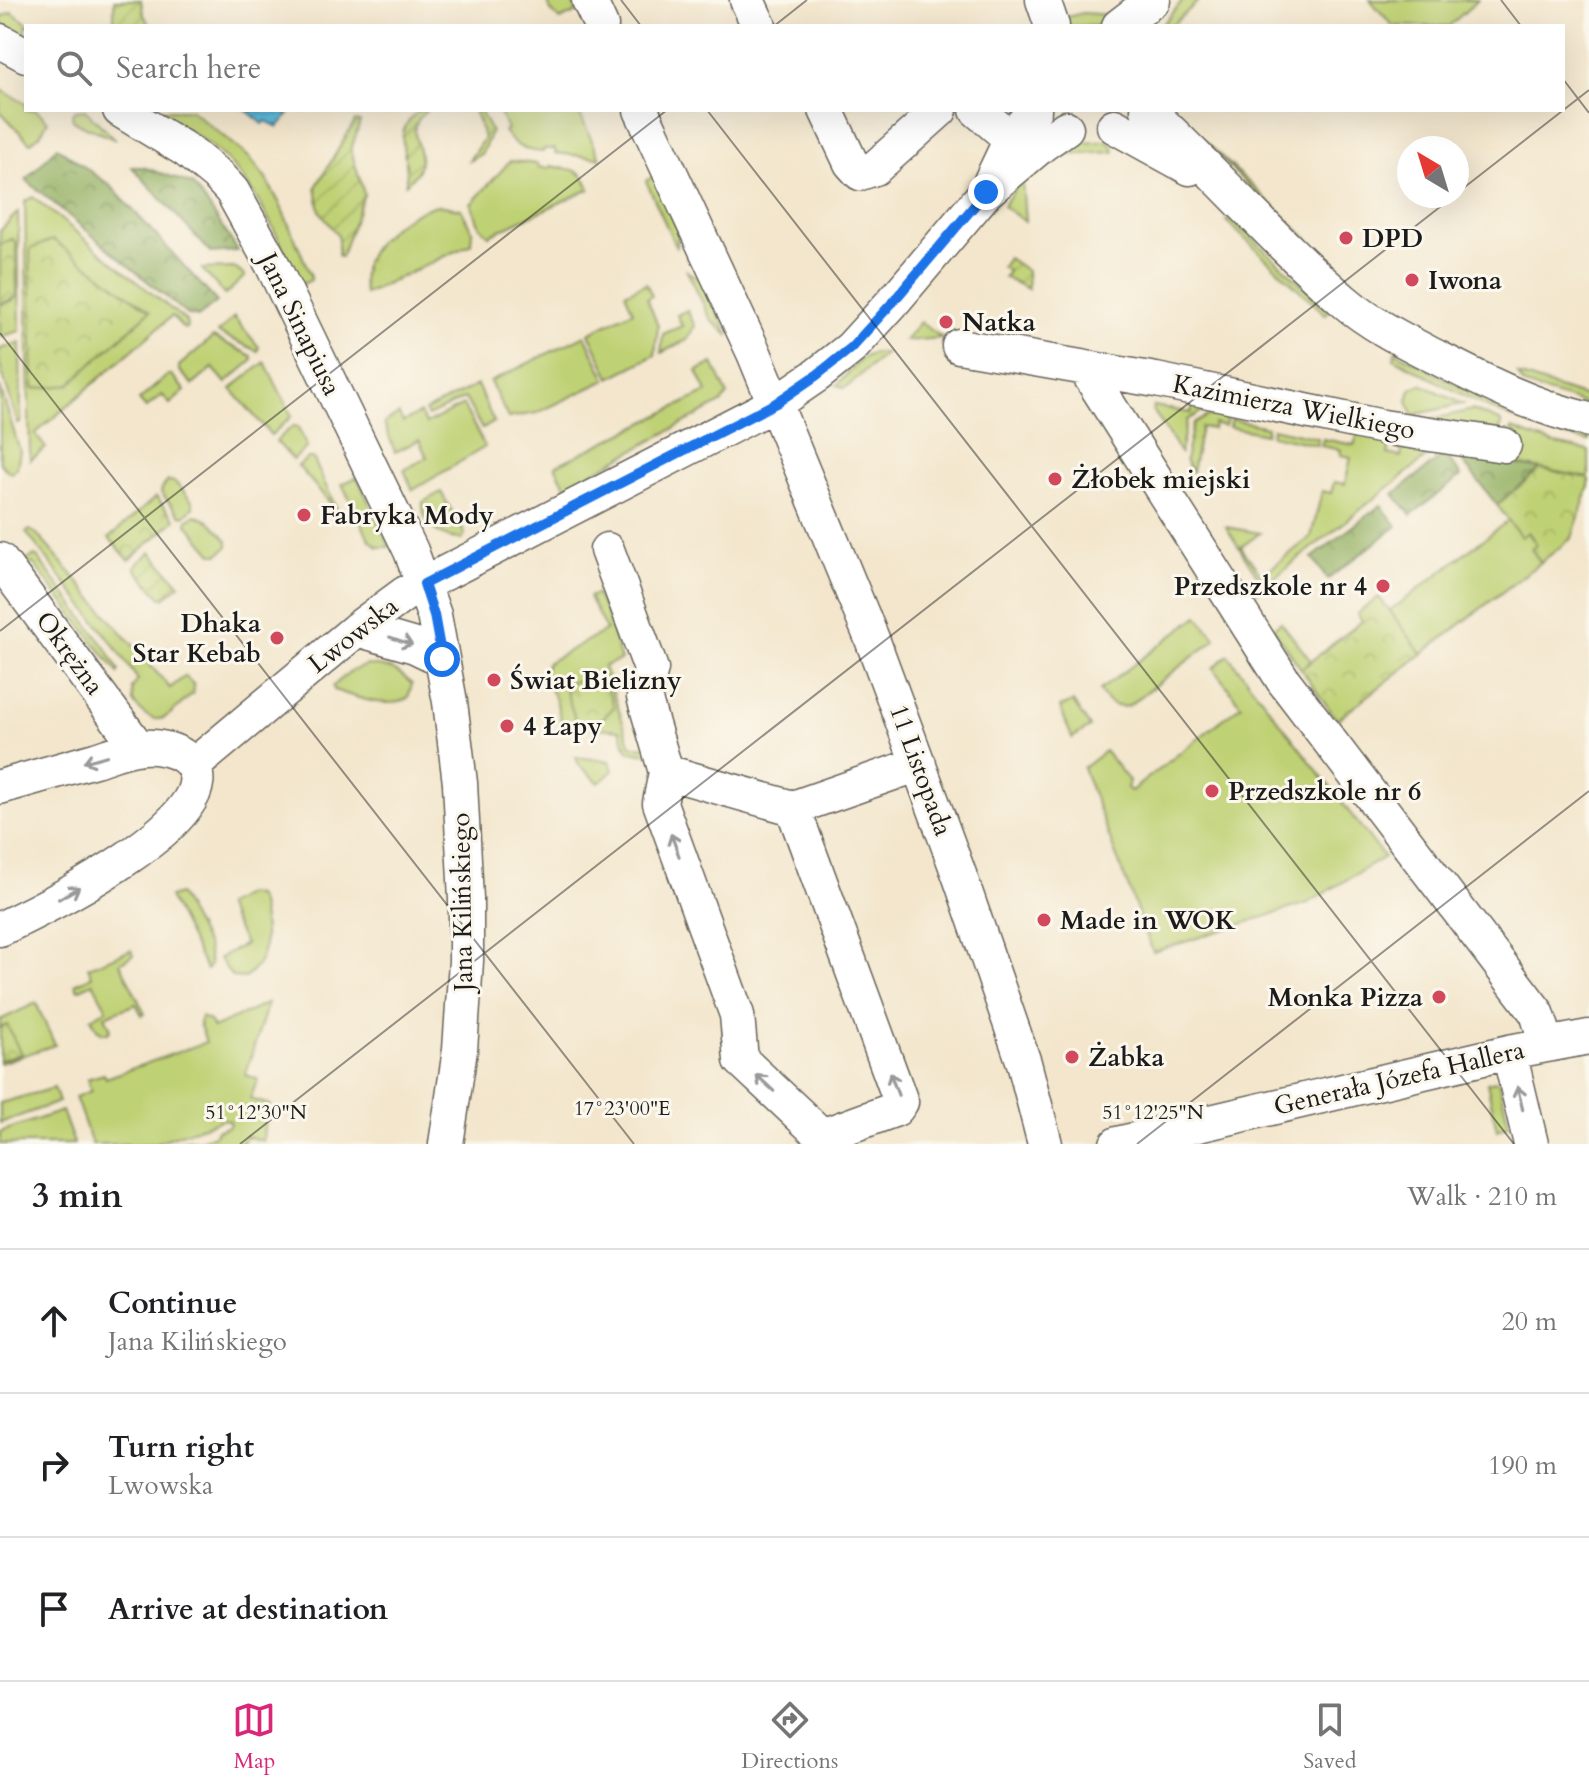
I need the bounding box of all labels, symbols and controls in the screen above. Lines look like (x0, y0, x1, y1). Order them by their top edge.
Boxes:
search box (24, 24, 1565, 112)
icon: search (52, 46, 96, 90)
text: Search here (116, 48, 261, 89)
north arrow (1397, 136, 1469, 208)
route end (968, 174, 1004, 210)
place label: DPD (1362, 221, 1423, 256)
marker: DPD (1337, 229, 1355, 247)
street label: Jana Sinapiusa (249, 243, 350, 401)
place label: Iwona (1428, 263, 1502, 298)
marker: Iwona (1403, 271, 1421, 289)
place label: Natka (962, 305, 1036, 340)
marker: Natka (937, 313, 955, 331)
street label: Kazimierza Wielkiego (1170, 366, 1418, 448)
place label: Żłobek miejski (1071, 462, 1250, 497)
marker: Żłobek miejski (1046, 470, 1064, 488)
place label: Fabryka Mody (320, 498, 494, 533)
marker: Fabryka Mody (295, 506, 313, 524)
place label: Przedszkole nr 4 (1174, 569, 1367, 604)
marker: Przedszkole nr 4 (1374, 577, 1392, 595)
street label: Lwowska (301, 589, 405, 681)
street label: Okrężna (28, 604, 112, 702)
place label: Dhaka Star Kebab (133, 606, 261, 671)
marker: Dhaka Star Kebab (268, 629, 286, 647)
one-way arrow (388, 634, 413, 649)
route start (424, 641, 460, 677)
place label: Świat Bielizny (510, 663, 682, 698)
marker: Świat Bielizny (485, 671, 503, 689)
street label: 11 Listopada (881, 699, 961, 841)
place label: 4 Łapy (523, 709, 603, 744)
marker: 4 Łapy (498, 717, 516, 735)
one-way arrow (83, 753, 109, 768)
place label: Przedszkole nr 6 (1228, 774, 1421, 809)
marker: Przedszkole nr 6 (1203, 782, 1221, 800)
street label: Jana Kilińskiego (443, 812, 481, 996)
one-way arrow (667, 833, 681, 858)
one-way arrow (57, 885, 80, 901)
place label: Made in WOK (1060, 903, 1236, 938)
marker: Made in WOK (1035, 911, 1053, 929)
place label: Monka Pizza (1268, 980, 1423, 1015)
marker: Monka Pizza (1430, 988, 1448, 1006)
street label: Generała Józefa Hallera (1270, 1032, 1528, 1124)
place label: Żabka (1088, 1040, 1165, 1075)
marker: Żabka (1063, 1048, 1081, 1066)
one-way arrow (886, 1072, 901, 1097)
one-way arrow (756, 1075, 776, 1093)
one-way arrow (1512, 1086, 1527, 1112)
text: 17°23'00"E (574, 1095, 670, 1122)
text: 51°12'30"N (205, 1099, 307, 1126)
text: 51°12'25"N (1102, 1099, 1204, 1126)
text: 3 min (32, 1173, 123, 1219)
text: Walk · 210 m (1407, 1179, 1557, 1214)
text: Continue (108, 1283, 237, 1324)
icon: ahead (32, 1299, 76, 1343)
text: 20 m (1501, 1304, 1557, 1339)
text: Jana Kilińskiego (108, 1324, 287, 1359)
text: Turn right (108, 1427, 254, 1468)
icon: right (32, 1443, 76, 1487)
text: 190 m (1488, 1448, 1557, 1483)
text: Lwowska (108, 1468, 213, 1503)
icon: arrive (32, 1587, 76, 1631)
text: Arrive at destination (108, 1589, 388, 1630)
tab: Map (232, 1698, 276, 1776)
tab: Directions (741, 1698, 838, 1776)
tab: Saved (1303, 1698, 1357, 1776)

